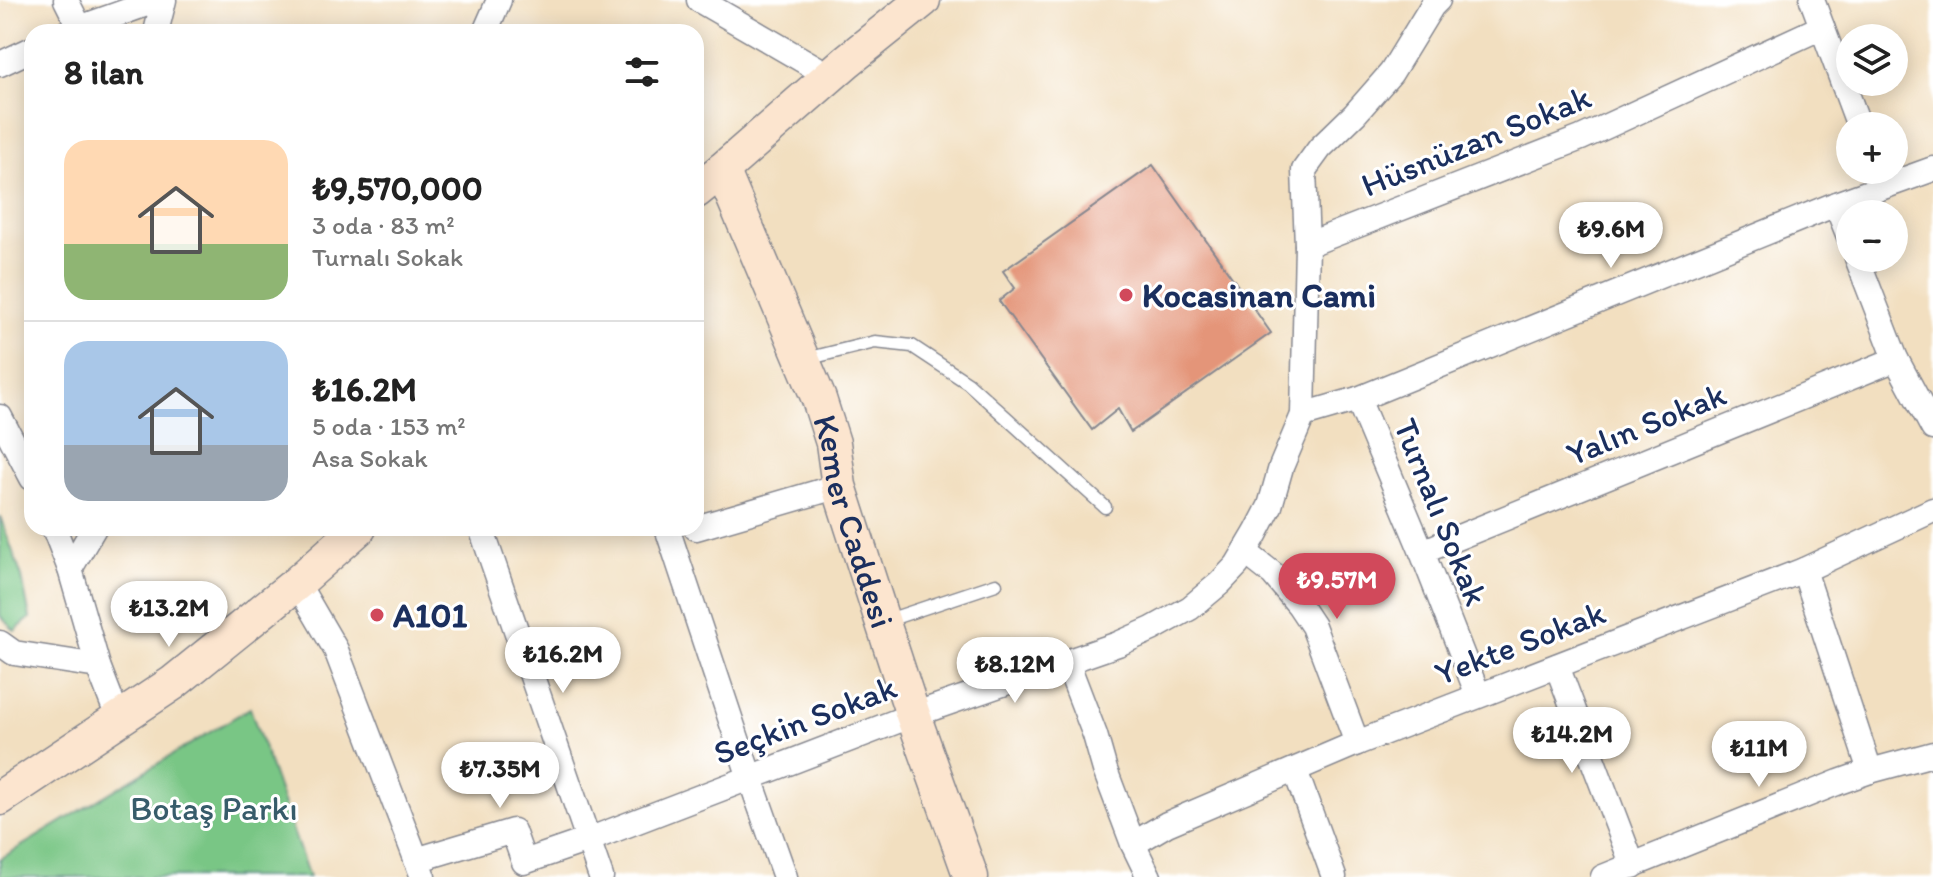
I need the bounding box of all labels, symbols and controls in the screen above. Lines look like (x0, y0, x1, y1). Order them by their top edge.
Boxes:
map controls (1836, 24, 1908, 272)
button: layers (1836, 24, 1908, 96)
icon: filters (620, 50, 664, 94)
text: 8 ilan (64, 52, 143, 93)
street label: Hüsnüzan Sokak (1355, 76, 1597, 206)
button: + (1836, 112, 1908, 184)
text: ₺9,570,000 (312, 168, 483, 209)
icon: home (128, 172, 224, 268)
button: − (1836, 200, 1908, 272)
pin: ₺9.6M (1555, 202, 1667, 270)
text: 3 oda · 83 m² (312, 209, 455, 241)
text: ₺9.6M (1577, 212, 1645, 244)
text: Turnalı Sokak (312, 241, 463, 273)
place label: Kocasinan Cami (1142, 275, 1376, 316)
marker: Kocasinan Cami (1117, 286, 1135, 304)
text: ₺16.2M (312, 369, 417, 410)
icon: home (128, 373, 224, 469)
street label: Yalın Sokak (1560, 373, 1732, 474)
street label: Kemer Caddesi (805, 409, 904, 633)
text: 5 oda · 153 m² (312, 410, 466, 442)
street label: Turnalı Sokak (1385, 413, 1497, 611)
text: Asa Sokak (312, 442, 428, 474)
pin: ₺9.57M (1272, 553, 1402, 621)
text: ₺9.57M (1297, 563, 1377, 595)
pin: ₺13.2M (104, 581, 234, 649)
text: ₺13.2M (129, 591, 209, 623)
street label: Yekte Sokak (1429, 592, 1611, 694)
place label: A101 (393, 595, 467, 636)
marker: A101 (368, 606, 386, 624)
pin: ₺16.2M (498, 627, 628, 695)
text: ₺16.2M (523, 637, 603, 669)
pin: ₺8.12M (950, 637, 1080, 705)
text: ₺8.12M (975, 647, 1055, 679)
street label: Seçkin Sokak (708, 666, 903, 774)
pin: ₺14.2M (1507, 707, 1637, 775)
text: ₺14.2M (1531, 717, 1613, 749)
pin: ₺11M (1712, 721, 1806, 789)
text: ₺11M (1730, 731, 1788, 763)
pin: ₺7.35M (435, 742, 565, 810)
text: ₺7.35M (459, 752, 541, 784)
park label: Botaş Parkı (130, 788, 298, 829)

